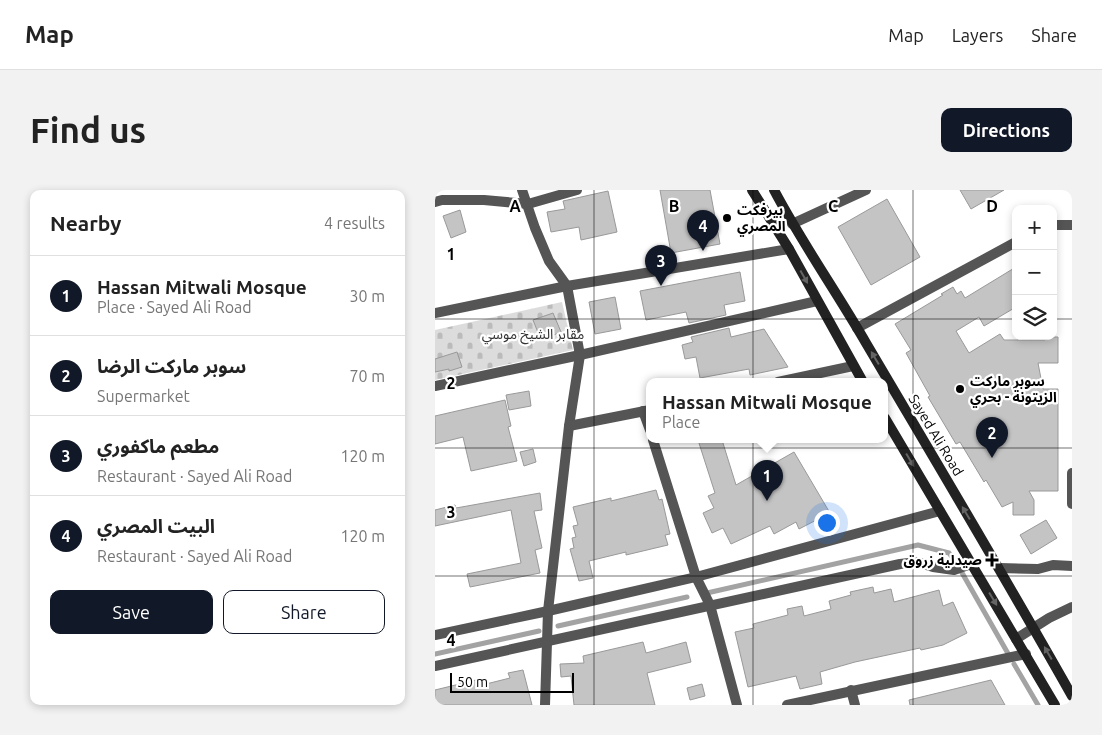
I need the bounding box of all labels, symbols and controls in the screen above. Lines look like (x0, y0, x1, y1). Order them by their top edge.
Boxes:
text: Map (25, 21, 74, 48)
text: Map (888, 25, 924, 45)
text: Layers (952, 25, 1003, 45)
text: Share (1031, 25, 1077, 45)
button: Directions (941, 108, 1072, 152)
text: Find us (30, 110, 146, 150)
text: A (509, 197, 521, 215)
text: B (669, 197, 679, 215)
text: C (828, 197, 838, 215)
text: D (986, 197, 998, 215)
place label: بيرفكت المصري (737, 202, 786, 237)
map controls (1012, 205, 1057, 340)
button: + (1012, 205, 1057, 250)
pin: 4 (687, 210, 719, 251)
text: Nearby (50, 211, 121, 235)
marker: بيرفكت المصري (721, 212, 733, 224)
text: 4 results (324, 214, 385, 232)
text: 1 (446, 245, 456, 263)
pin: 3 (645, 245, 677, 286)
button: − (1012, 250, 1057, 295)
one-way arrow (800, 270, 808, 284)
text: Hassan Mitwali Mosque (97, 276, 307, 298)
text: 1 (61, 287, 71, 305)
text: 30 m (349, 287, 385, 305)
button: layers (1012, 295, 1057, 340)
text: Place · Sayed Ali Road (97, 298, 252, 316)
park label: مقابر الشيخ موسي (482, 326, 584, 345)
one-way arrow (870, 351, 879, 364)
text: سوبر ماركت الرضا (97, 355, 246, 377)
text: 2 (61, 367, 71, 385)
text: 70 m (349, 367, 385, 385)
place label: سوبر ماركت الزيتونة - بحري (970, 373, 1057, 408)
text: 2 (446, 374, 456, 392)
popup (646, 378, 888, 443)
marker: سوبر ماركت الزيتونة - بحري (954, 383, 966, 395)
text: Supermarket (97, 387, 190, 405)
text: Hassan Mitwali Mosque (662, 391, 872, 413)
street label: Sayed Ali Road (905, 391, 967, 479)
text: Place (662, 413, 700, 431)
pin: 2 (976, 417, 1008, 458)
text: مطعم ماكفوري (97, 435, 219, 457)
text: 3 (61, 447, 71, 465)
text: 120 m (340, 447, 385, 465)
one-way arrow (905, 453, 914, 466)
pin: 1 (751, 460, 783, 501)
text: Restaurant · Sayed Ali Road (97, 467, 292, 485)
text: 3 (446, 503, 456, 521)
one-way arrow (962, 506, 971, 519)
your location (814, 510, 840, 536)
text: البيت المصري (97, 515, 215, 537)
text: 4 (61, 527, 71, 545)
text: 120 m (340, 527, 385, 545)
text: Restaurant · Sayed Ali Road (97, 547, 292, 565)
place label: صيدلية زروق (904, 552, 982, 569)
marker: صيدلية زروق (986, 554, 998, 566)
button: Save (50, 590, 213, 634)
button: Share (223, 590, 385, 634)
one-way arrow (988, 593, 997, 606)
text: 4 (446, 631, 456, 649)
one-way arrow (1044, 646, 1052, 661)
scale bar (450, 670, 574, 693)
text: 50 m (457, 674, 488, 690)

